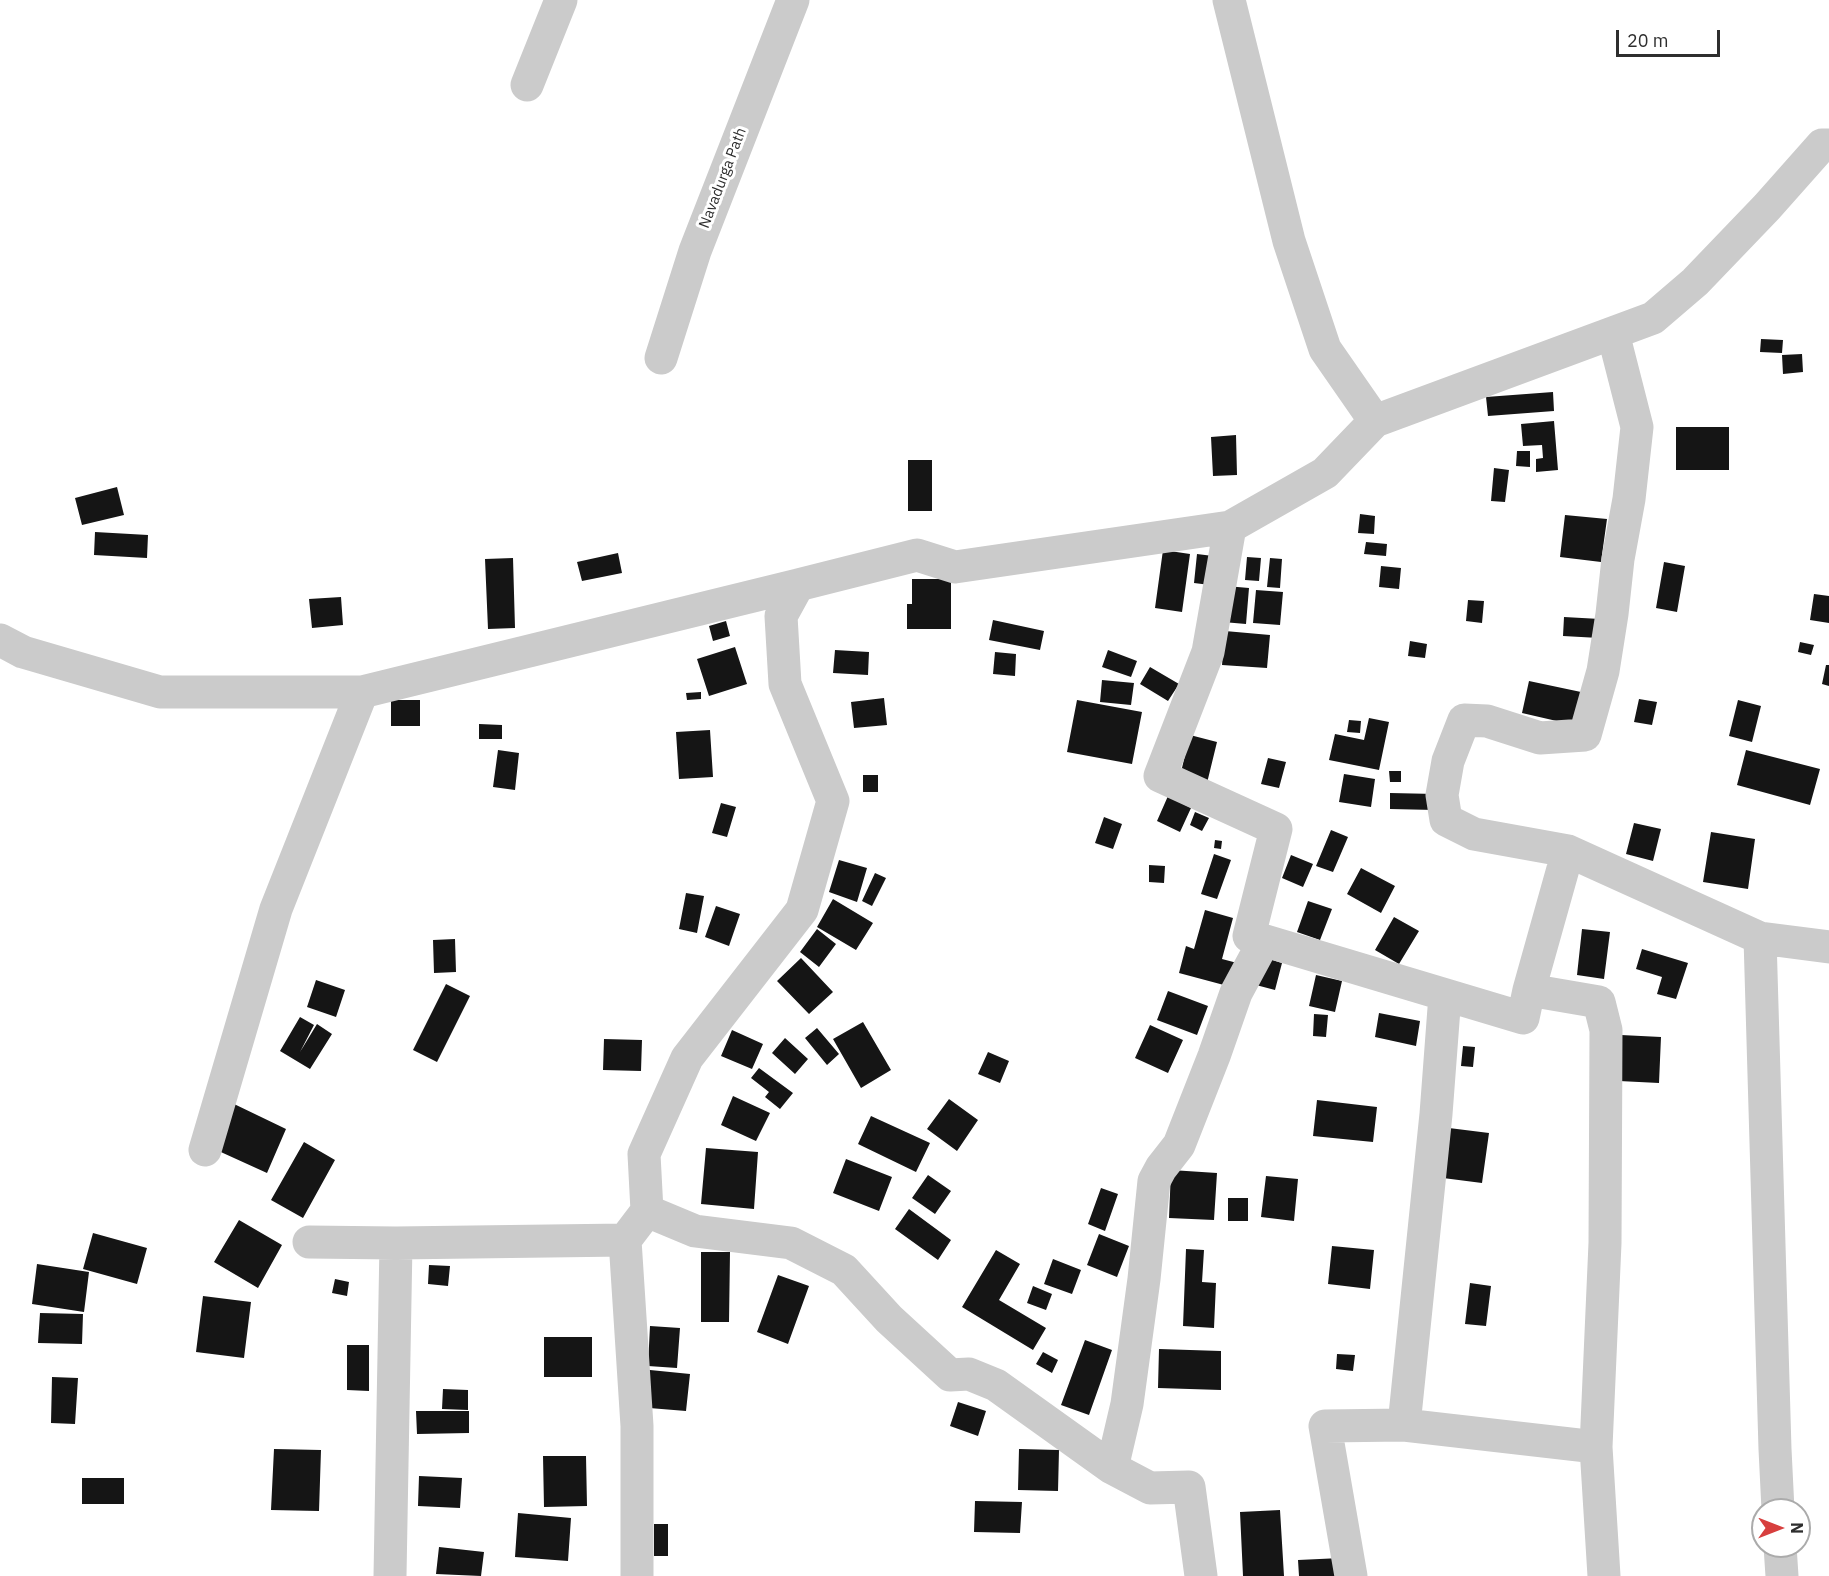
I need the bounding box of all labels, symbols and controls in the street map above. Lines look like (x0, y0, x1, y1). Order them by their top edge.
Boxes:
scale bar (1619, 18, 1722, 56)
text: 20 m (1627, 29, 1669, 52)
street label: Navadurga Path (696, 125, 750, 231)
north arrow (1751, 1498, 1811, 1558)
text: N (1787, 1522, 1807, 1534)

